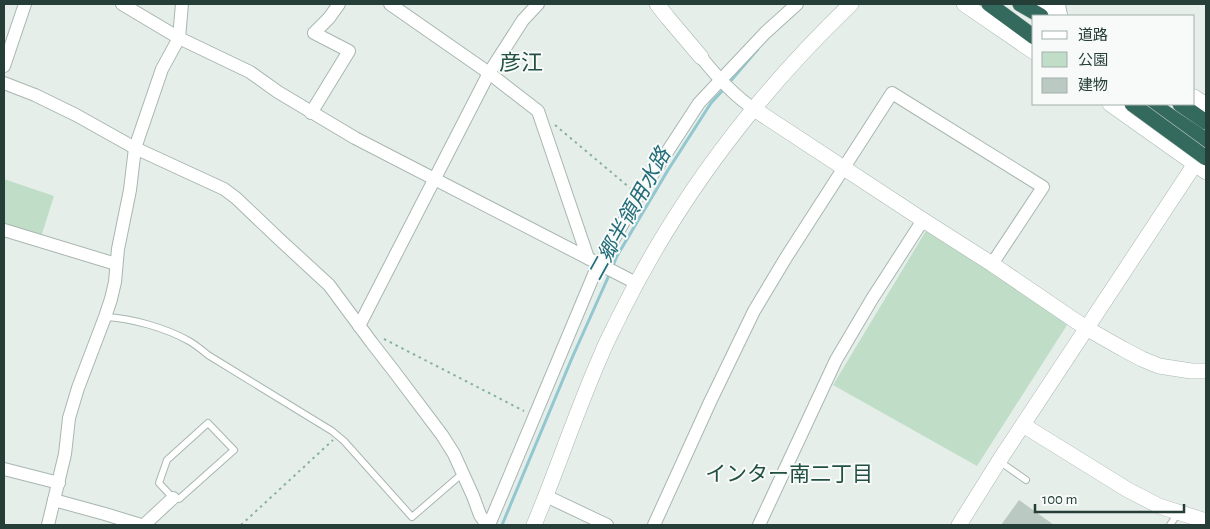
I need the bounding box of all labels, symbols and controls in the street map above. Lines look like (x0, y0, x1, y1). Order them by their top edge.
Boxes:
legend (1032, 15, 1195, 105)
text: 道路 (1078, 27, 1108, 43)
district label: 彦江 (499, 51, 543, 74)
text: 公園 (1078, 52, 1108, 68)
text: 建物 (1078, 77, 1108, 93)
water label: 二郷半領用水路 (584, 143, 675, 284)
district label: インター南二丁目 (705, 463, 873, 485)
scale bar (1035, 482, 1184, 514)
text: 100 m (1042, 492, 1077, 507)

